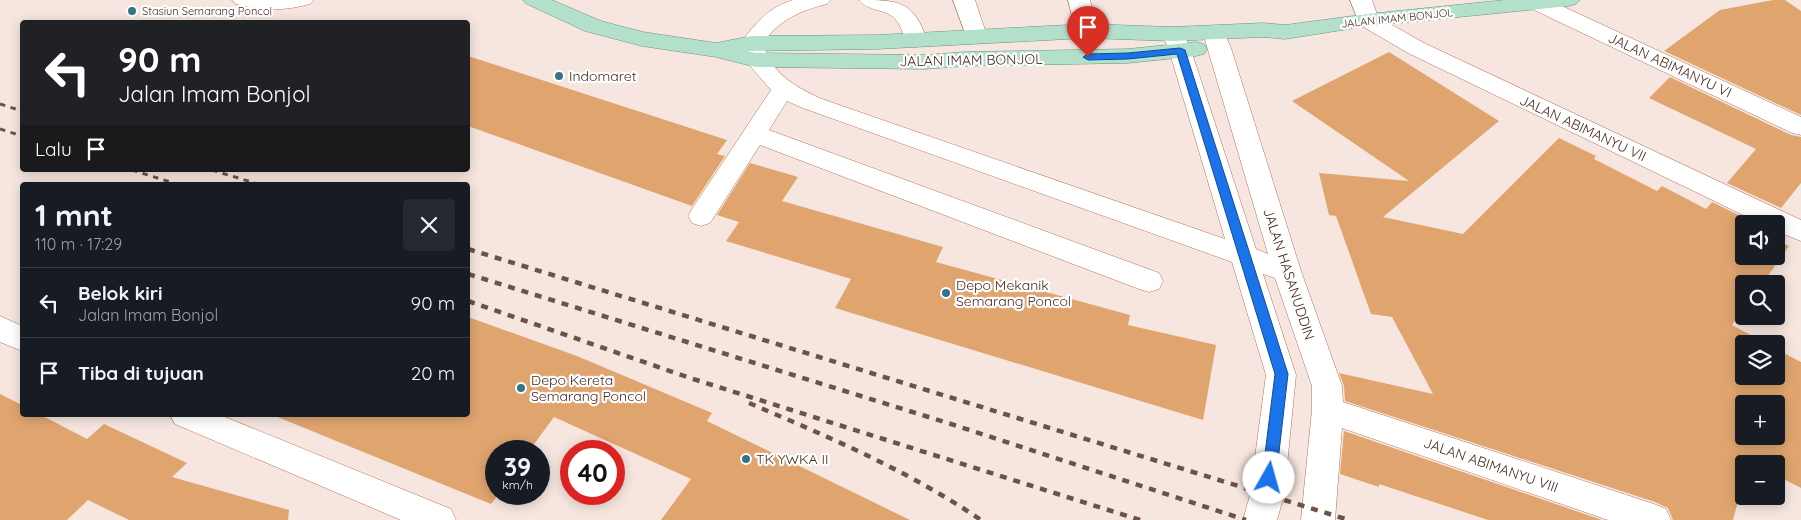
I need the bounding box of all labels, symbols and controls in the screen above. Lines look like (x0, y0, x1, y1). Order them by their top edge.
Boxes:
place label: Stasiun Semarang Poncol (142, 4, 272, 18)
marker: Stasiun Semarang Poncol (126, 5, 138, 17)
street label: JALAN IMAM BONJOL (1340, 5, 1454, 31)
pin (1067, 6, 1109, 57)
icon: arrive (1074, 13, 1102, 41)
street label: JALAN ABIMANYU VI (1605, 28, 1735, 102)
text: 90 m (118, 37, 201, 81)
icon: left (35, 40, 100, 105)
street label: JALAN IMAM BONJOL (899, 50, 1043, 70)
place label: Indomaret (569, 67, 637, 85)
marker: Indomaret (553, 70, 565, 82)
text: Jalan Imam Bonjol (118, 80, 311, 108)
street label: JALAN ABIMANYU VII (1517, 91, 1649, 165)
icon: arrive (82, 135, 110, 163)
text: Lalu (35, 137, 72, 161)
text: 1 mnt (35, 196, 113, 234)
button: close (403, 199, 455, 251)
street label: JALAN HASANUDDIN (1259, 206, 1319, 342)
map controls (1735, 215, 1785, 505)
button: sound (1735, 215, 1785, 265)
text: 110 m · 17:29 (35, 234, 122, 254)
button: search (1735, 275, 1785, 325)
place label: Depo Mekanik Semarang Poncol (956, 276, 1071, 310)
text: Belok kiri (78, 281, 163, 305)
marker: Depo Mekanik Semarang Poncol (940, 287, 952, 299)
icon: left (35, 289, 63, 317)
text: 90 m (411, 291, 455, 315)
text: Jalan Imam Bonjol (78, 305, 218, 325)
button: layers (1735, 335, 1785, 385)
icon: arrive (35, 359, 63, 387)
text: Tiba di tujuan (78, 361, 204, 385)
text: 20 m (411, 361, 455, 385)
place label: Depo Kereta Semarang Poncol (531, 371, 646, 405)
marker: Depo Kereta Semarang Poncol (515, 382, 527, 394)
button: + (1735, 395, 1785, 445)
street label: JALAN ABIMANYU VIII (1421, 434, 1561, 496)
speed limit sign: 40 (560, 440, 625, 505)
place label: TK YWKA II (756, 450, 828, 468)
text: 39 (504, 451, 531, 482)
position arrow (1242, 451, 1294, 503)
marker: TK YWKA II (740, 453, 752, 465)
button: − (1735, 455, 1785, 505)
text: km/h (502, 477, 533, 492)

